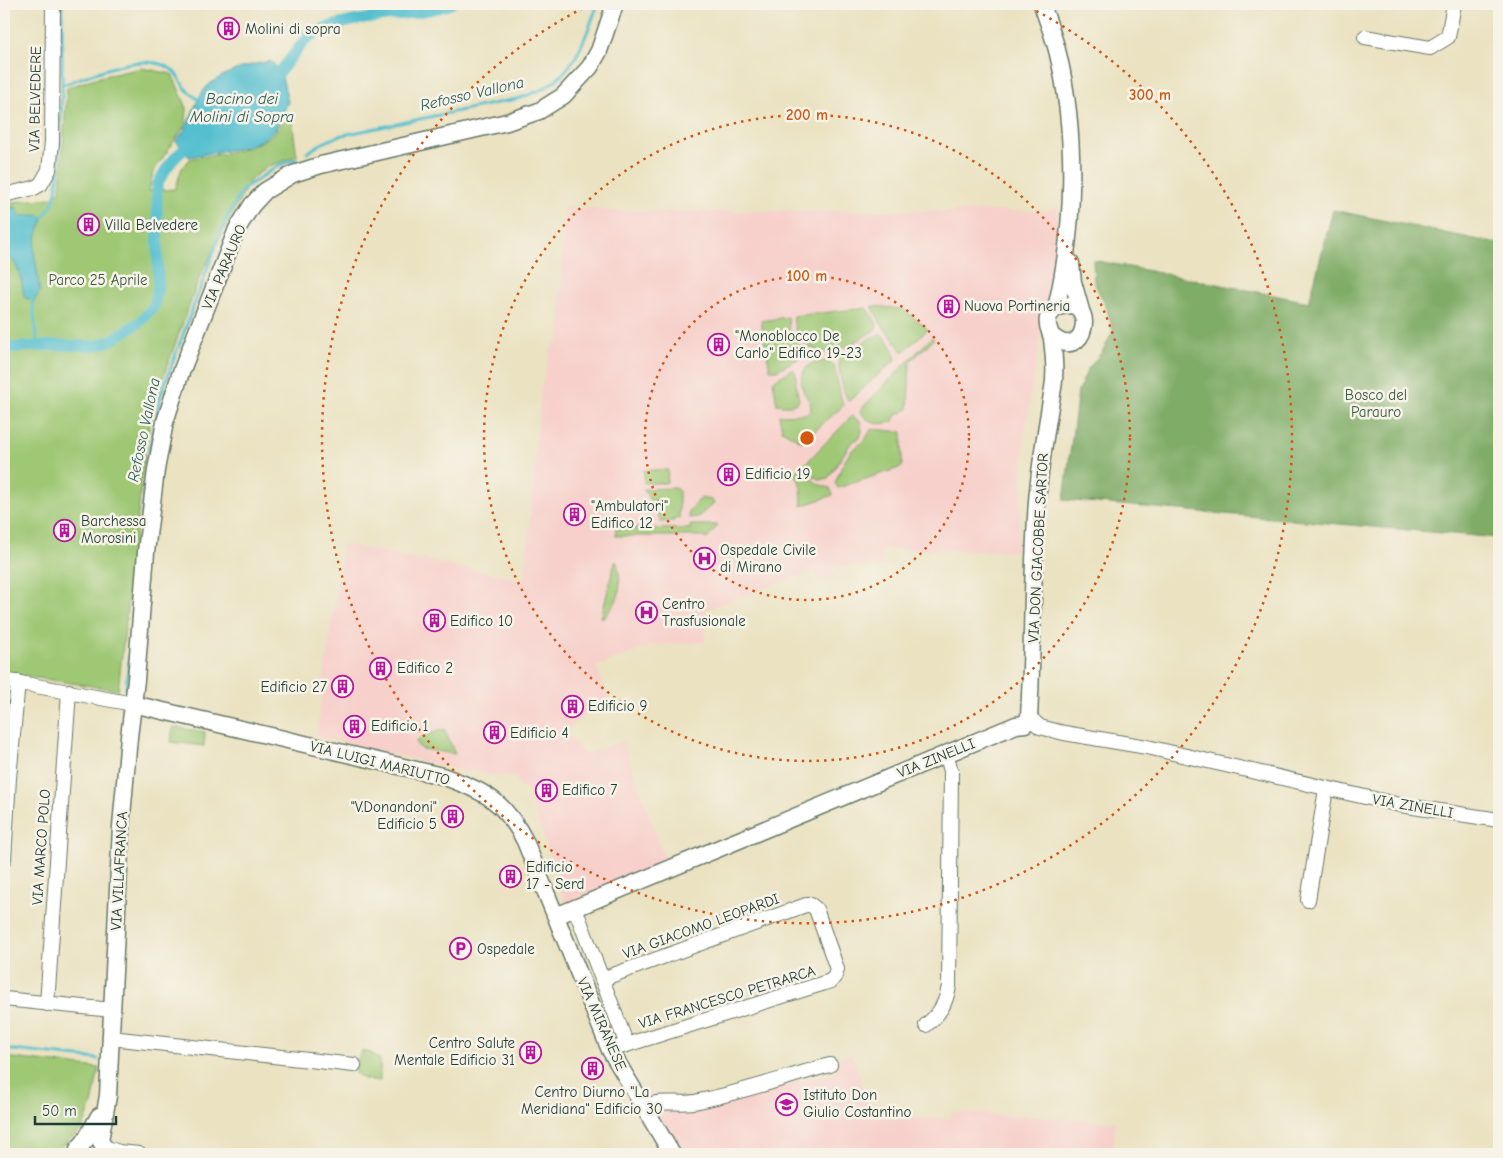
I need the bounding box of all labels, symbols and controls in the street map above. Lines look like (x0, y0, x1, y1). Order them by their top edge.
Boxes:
building icon: Molini di sopra (217, 17, 241, 41)
place label: Molini di sopra (245, 20, 341, 38)
street label: VIA BELVEDERE (25, 46, 45, 152)
water label: Refosso Vallona (418, 73, 526, 115)
text: 300 m (1129, 86, 1171, 104)
water label: Bacino dei Molini di Sopra (189, 90, 294, 126)
text: 200 m (786, 106, 828, 124)
building icon: Villa Belvedere (77, 213, 101, 237)
place label: Villa Belvedere (105, 216, 198, 234)
street label: VIA PARAURO (198, 222, 250, 312)
text: 100 m (787, 267, 827, 285)
park label: Parco 25 Aprile (48, 271, 148, 289)
building icon: Nuova Portineria (936, 294, 960, 318)
place label: Nuova Portineria (964, 297, 1070, 315)
place label: "Monoblocco De Carlo" Edifico 19-23 (735, 327, 862, 362)
building icon: "Monoblocco De Carlo" Edifico 19-23 (707, 333, 731, 357)
water label: Refosso Vallona (124, 376, 164, 484)
park label: Bosco del Parauro (1345, 386, 1407, 421)
centre of rings (798, 429, 816, 447)
street label: VIA DON GIACOBBE SARTOR (1024, 453, 1052, 643)
building icon: Edificio 19 (717, 462, 741, 486)
place label: Edificio 19 (745, 465, 811, 483)
place label: "Ambulatori" Edifico 12 (591, 497, 668, 532)
building icon: "Ambulatori" Edifico 12 (563, 503, 587, 527)
place label: Barchessa Morosini (81, 512, 147, 547)
building icon: Barchessa Morosini (53, 518, 77, 542)
place label: Ospedale Civile di Mirano (720, 541, 816, 576)
hospital icon: Ospedale Civile di Mirano (692, 547, 716, 571)
place label: Centro Trasfusionale (662, 595, 746, 630)
hospital icon: Centro Trasfusionale (634, 601, 658, 625)
building icon: Edifico 10 (422, 609, 446, 633)
place label: Edifico 10 (450, 612, 513, 630)
building icon: Edifico 2 (369, 656, 393, 680)
place label: Edifico 2 (397, 659, 453, 677)
building icon: Edificio 27 (331, 675, 355, 699)
place label: Edificio 27 (261, 678, 327, 696)
building icon: Edificio 9 (560, 694, 584, 718)
place label: Edificio 9 (588, 697, 648, 715)
building icon: Edificio 1 (343, 714, 367, 738)
place label: Edificio 1 (371, 717, 429, 735)
building icon: Edificio 4 (482, 721, 506, 745)
place label: Edificio 4 (510, 724, 569, 742)
street label: VIA ZINELLI (895, 734, 978, 782)
street label: VIA LUIGI MARIUTTO (308, 737, 452, 789)
building icon: Edifico 7 (534, 778, 558, 802)
place label: Edifico 7 (562, 781, 617, 799)
street label: VIA MARCO POLO (28, 788, 54, 906)
street label: VIA ZINELLI (1371, 790, 1455, 822)
place label: "V.Donandoni" Edificio 5 (351, 798, 437, 833)
building icon: "V.Donandoni" Edificio 5 (441, 804, 465, 828)
street label: VIA VILLAFRANCA (107, 811, 131, 931)
place label: Edificio 17 - Serd (526, 858, 584, 893)
building icon: Edificio 17 - Serd (498, 864, 522, 888)
street label: VIA GIACOMO LEOPARDI (620, 889, 782, 963)
parking icon: Ospedale (449, 937, 473, 961)
place label: Ospedale (477, 940, 535, 958)
street label: VIA FRANCESCO PETRARCA (636, 961, 818, 1033)
street label: VIA MIRANESE (573, 975, 631, 1073)
place label: Centro Salute Mentale Edificio 31 (394, 1034, 515, 1069)
building icon: Centro Salute Mentale Edificio 31 (519, 1040, 543, 1064)
building icon: Centro Diurno "La Meridiana" Edificio 30 (580, 1057, 604, 1081)
place label: Centro Diurno "La Meridiana" Edificio 30 (521, 1083, 663, 1118)
place label: Istituto Don Giulio Costantino (803, 1086, 912, 1121)
school or university icon: Istituto Don Giulio Costantino (775, 1092, 799, 1116)
scale bar (35, 1093, 116, 1125)
text: 50 m (42, 1102, 77, 1120)

